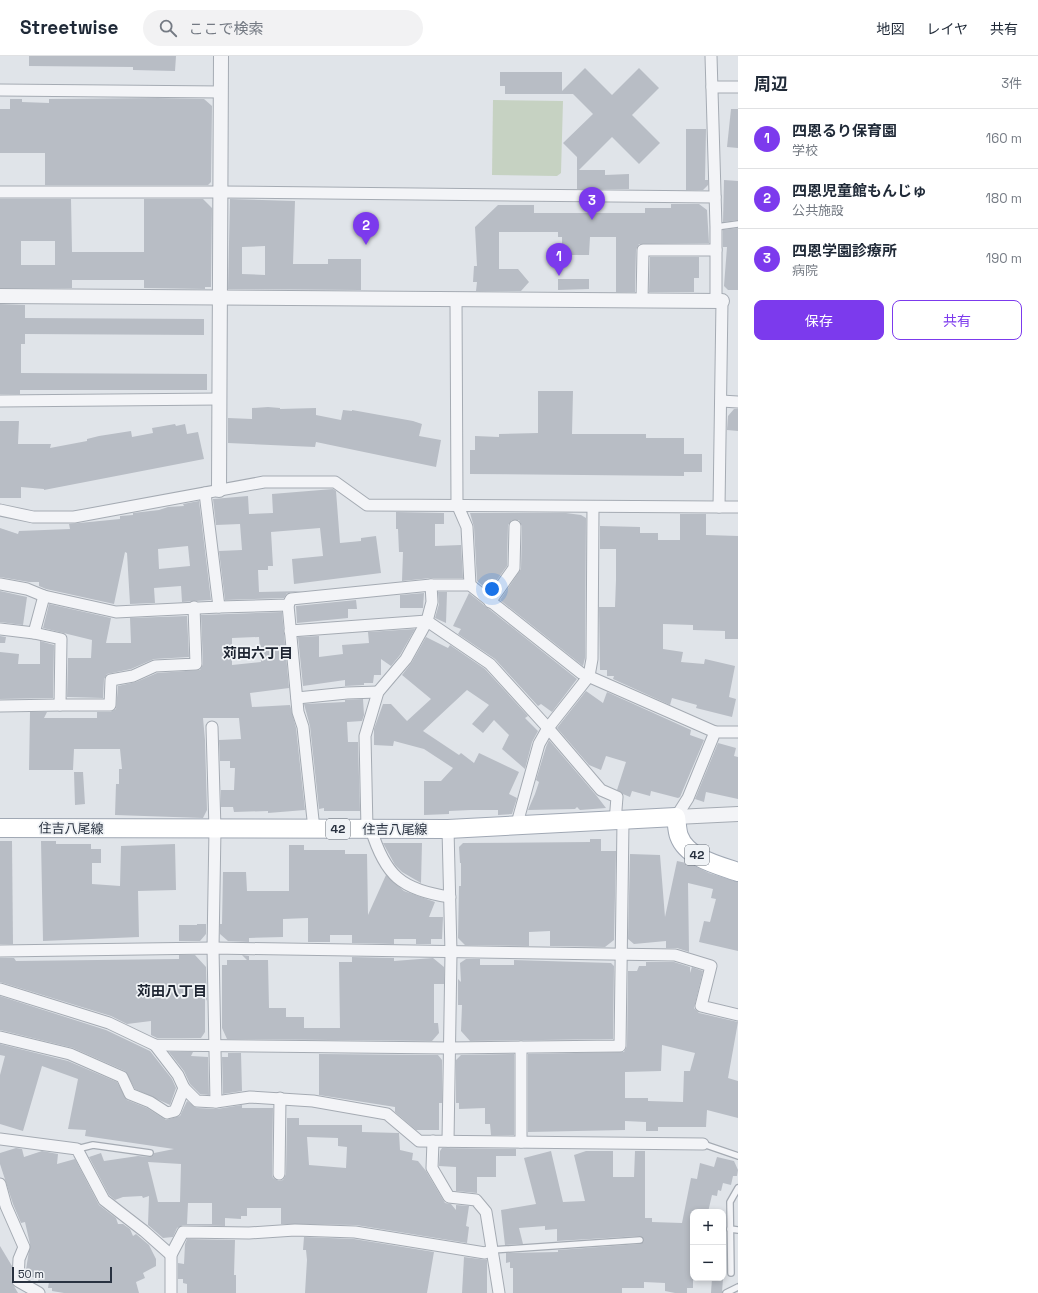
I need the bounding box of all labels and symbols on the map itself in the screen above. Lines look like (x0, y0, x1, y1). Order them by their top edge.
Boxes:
pin: 3 (579, 187, 605, 220)
pin: 2 (353, 212, 379, 245)
pin: 1 (546, 243, 572, 276)
your location (482, 579, 502, 599)
district label: 苅田六丁目 (223, 644, 293, 662)
street label: 住吉八尾線 (38, 819, 104, 838)
road number: 42 (326, 819, 350, 839)
street label: 住吉八尾線 (362, 821, 428, 838)
road number: 42 (685, 845, 709, 865)
district label: 苅田八丁目 (137, 982, 207, 1000)
scale bar (12, 1265, 112, 1284)

